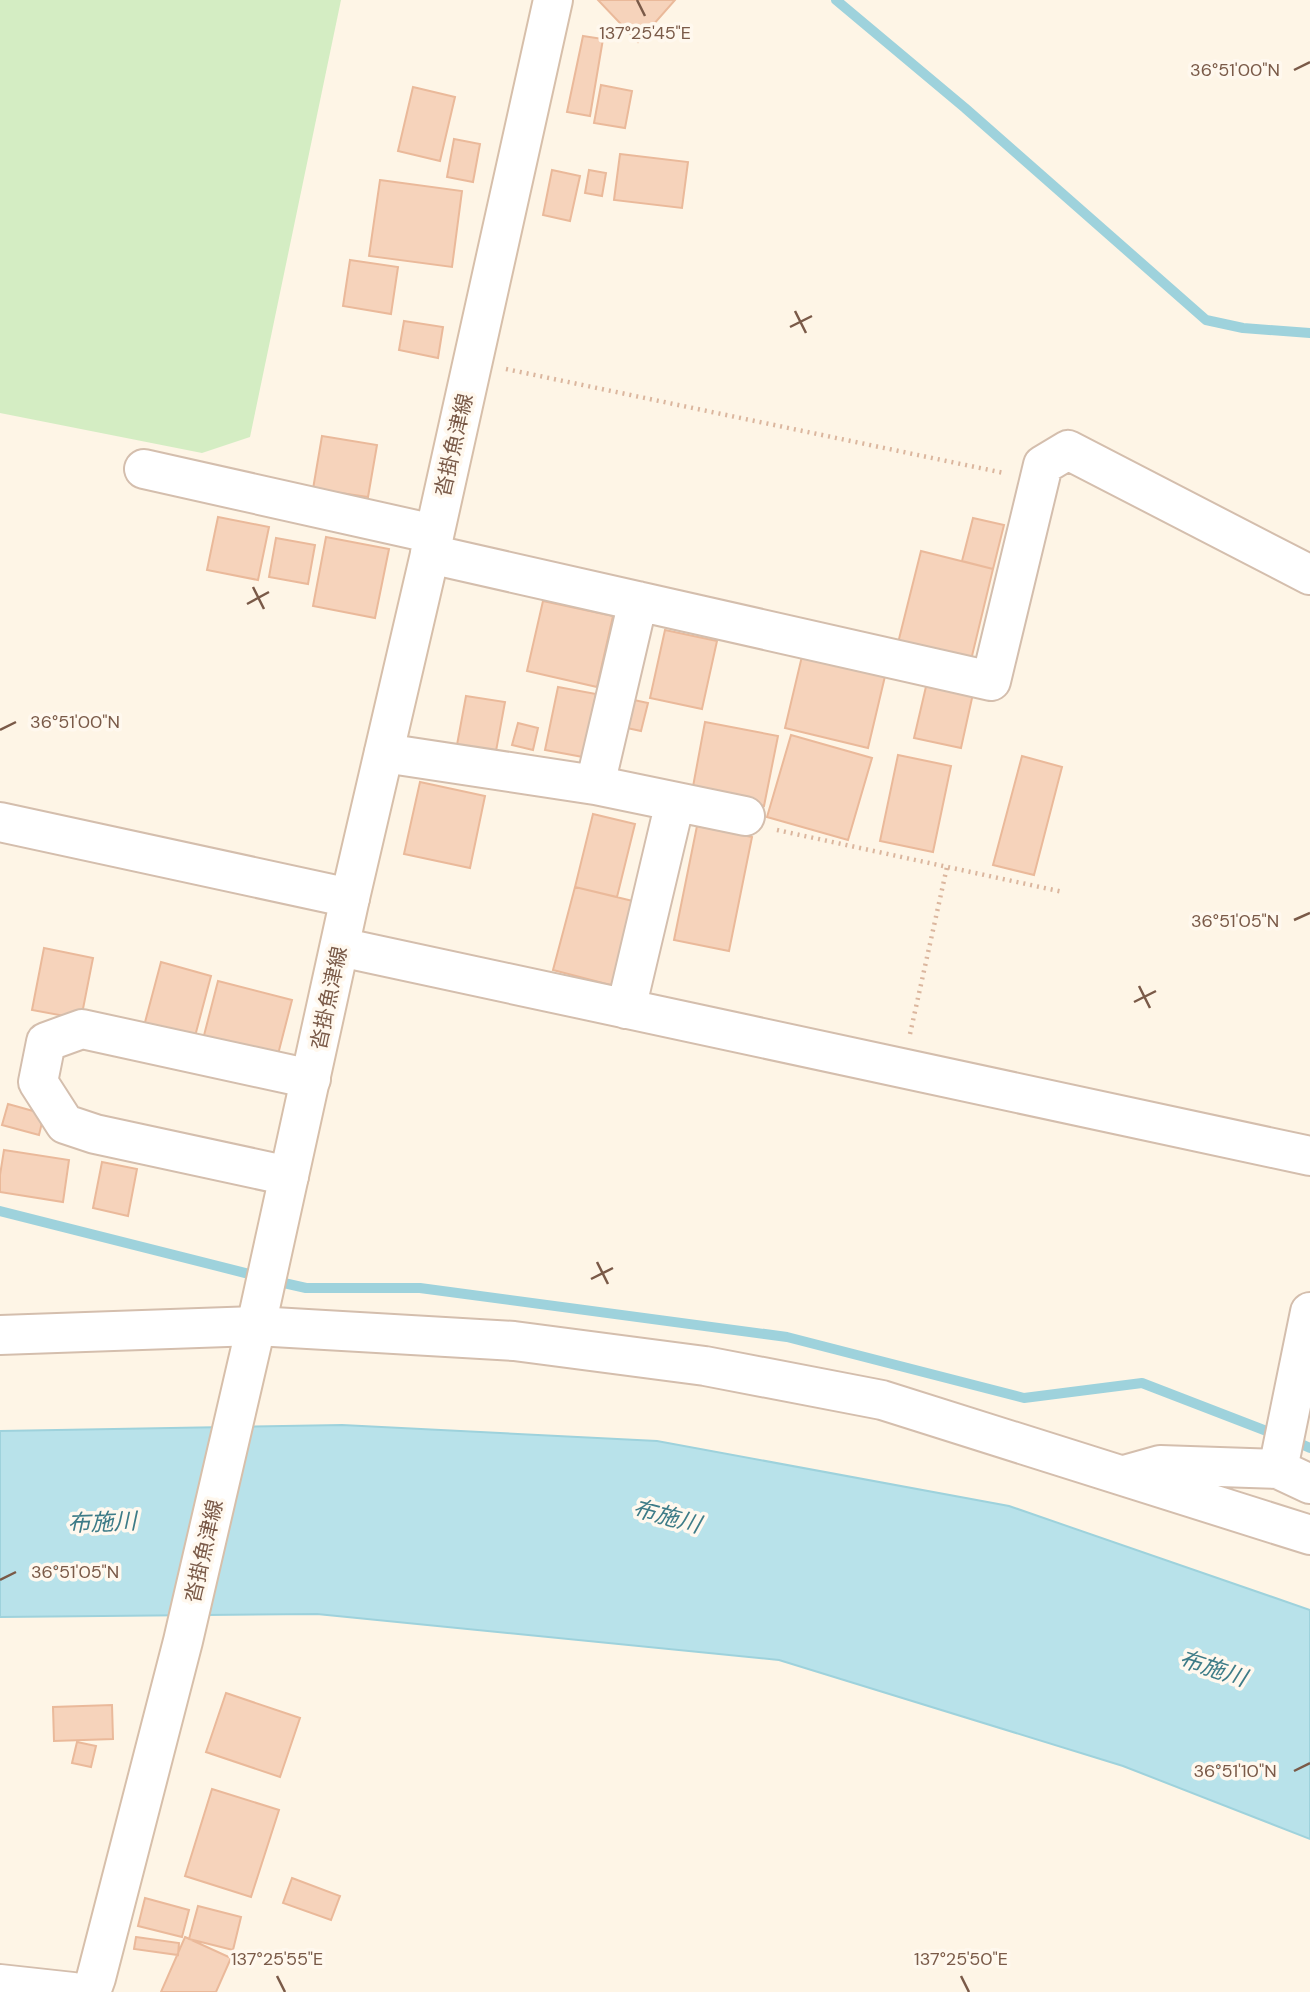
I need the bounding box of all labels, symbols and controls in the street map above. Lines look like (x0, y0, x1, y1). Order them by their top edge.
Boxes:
text: 137°25'45"E (599, 21, 691, 45)
text: 36°51'00"N (1190, 58, 1280, 82)
street label: 沓掛魚津線 (429, 391, 479, 499)
text: 36°51'00"N (30, 710, 120, 734)
text: 36°51'05"N (1191, 909, 1279, 933)
street label: 沓掛魚津線 (304, 944, 354, 1052)
water label: 布施川 (630, 1493, 707, 1540)
street label: 沓掛魚津線 (179, 1497, 229, 1605)
water label: 布施川 (67, 1506, 140, 1538)
text: 36°51'05"N (31, 1560, 119, 1584)
water label: 布施川 (1176, 1643, 1253, 1694)
text: 36°51'10"N (1193, 1759, 1277, 1783)
text: 137°25'55"E (231, 1947, 323, 1971)
text: 137°25'50"E (914, 1947, 1008, 1971)

